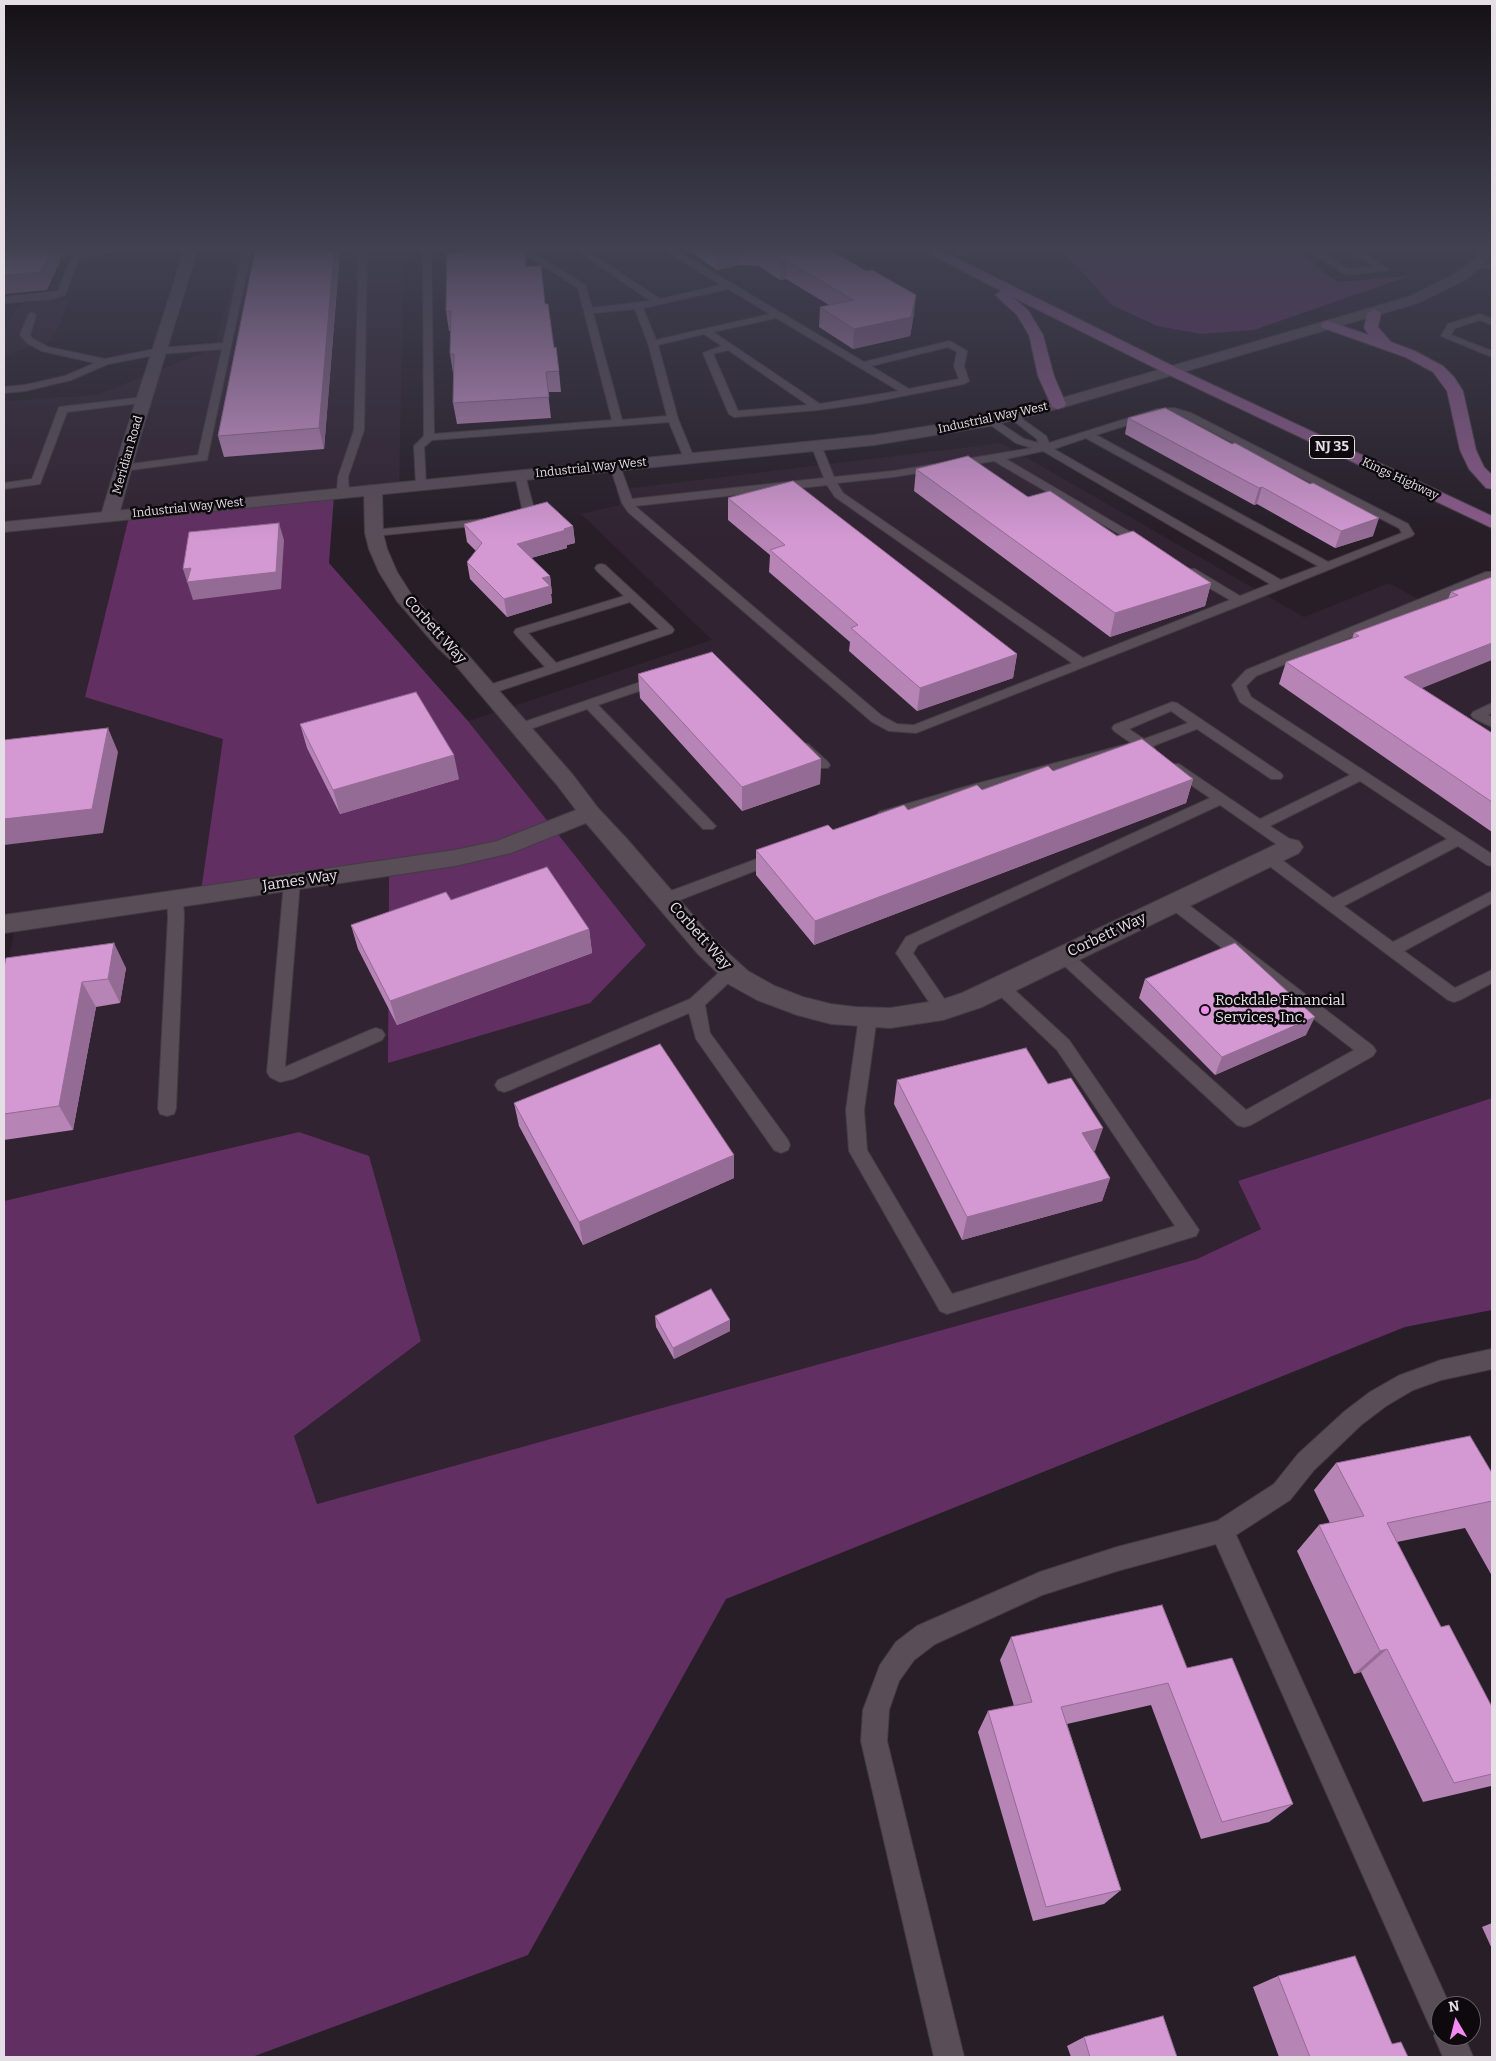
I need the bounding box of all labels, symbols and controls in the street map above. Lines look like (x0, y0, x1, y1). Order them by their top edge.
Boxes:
street label: Industrial Way West (937, 399, 1049, 437)
street label: Meridian Road (110, 414, 146, 496)
road number: NJ 35 (1310, 436, 1354, 458)
street label: Industrial Way West (535, 455, 647, 481)
street label: Kings Highway (1359, 455, 1441, 503)
street label: Industrial Way West (132, 495, 244, 521)
street label: Corbett Way (400, 592, 470, 668)
street label: James Way (261, 867, 339, 895)
street label: Corbett Way (665, 898, 735, 974)
street label: Corbett Way (1065, 909, 1149, 961)
place label: Rockdale Financial Services, Inc. (1215, 992, 1345, 1027)
marker: Rockdale Financial Services, Inc. (1199, 1004, 1211, 1016)
north arrow (1431, 1996, 1481, 2046)
text: N (1447, 1997, 1461, 2016)

